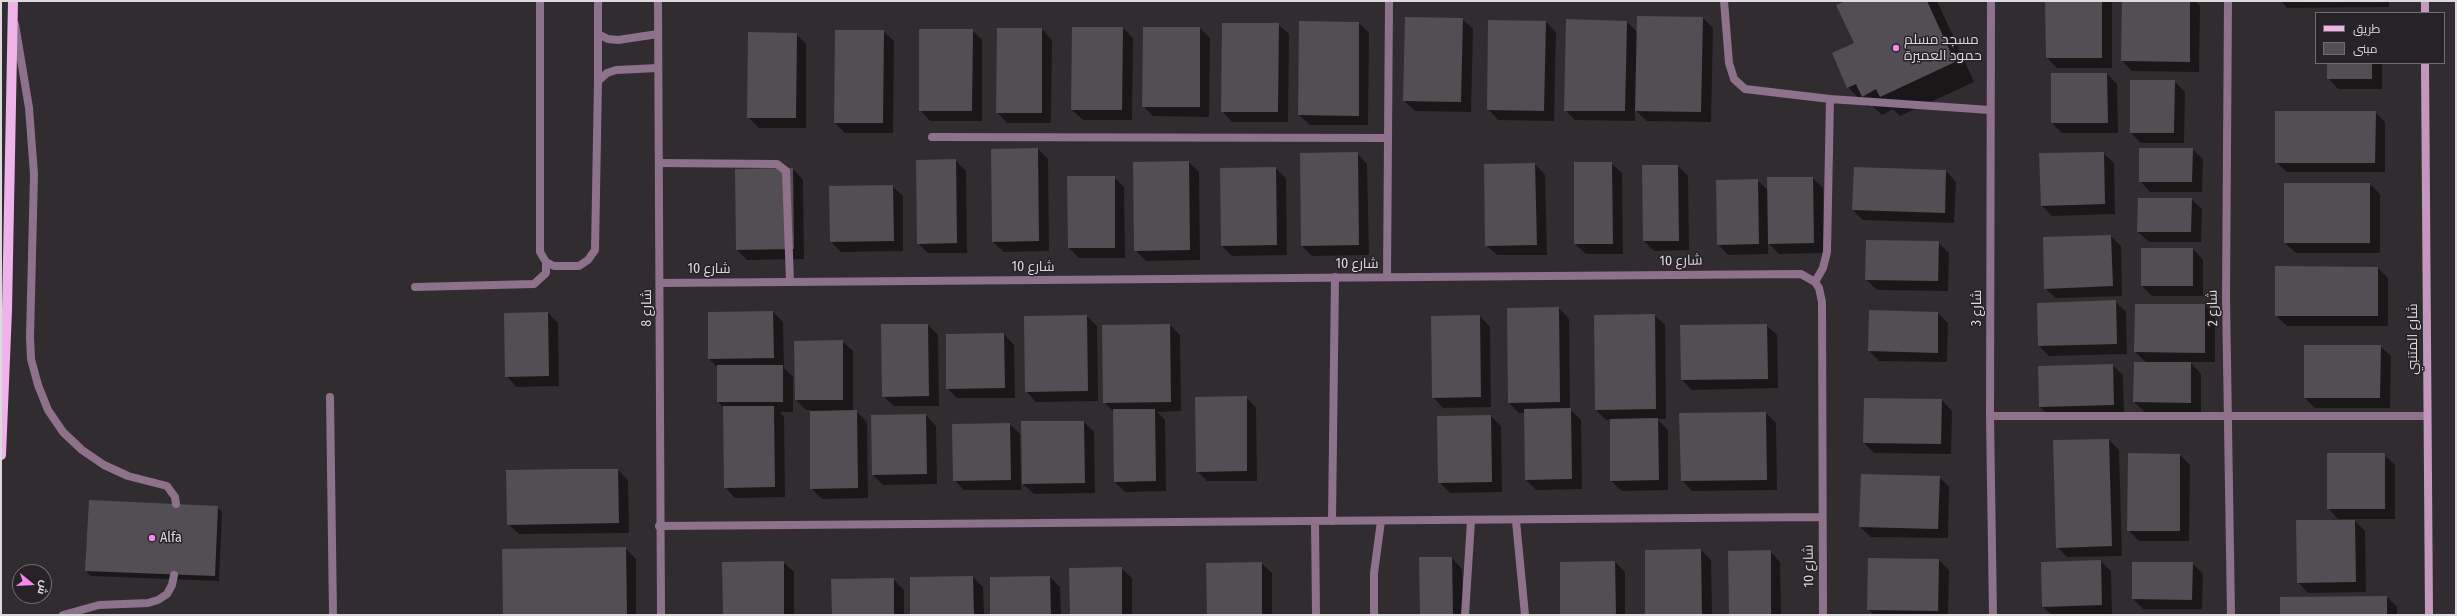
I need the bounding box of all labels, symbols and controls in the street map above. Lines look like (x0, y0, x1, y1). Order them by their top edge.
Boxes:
legend (2315, 12, 2445, 64)
text: طريق (2353, 22, 2380, 36)
place label: مسجد مسلم حمود العميرة (1904, 32, 1982, 64)
text: مبنى (2353, 42, 2378, 56)
marker: مسجد مسلم حمود العميرة (1891, 43, 1901, 53)
street label: شارع 10 (1659, 252, 1703, 270)
street label: شارع 10 (1335, 256, 1379, 272)
street label: شارع 10 (1011, 259, 1055, 275)
street label: شارع 10 (687, 261, 731, 277)
street label: شارع 8 (639, 289, 655, 327)
street label: شارع 3 (1969, 290, 1985, 326)
street label: شارع 2 (2204, 290, 2222, 326)
street label: شارع المتنبي (2405, 303, 2421, 375)
place label: Alfa (160, 530, 182, 546)
marker: Alfa (147, 533, 157, 543)
street label: شارع 10 (1800, 544, 1818, 588)
north arrow (12, 564, 52, 604)
text: ش (35, 579, 51, 596)

